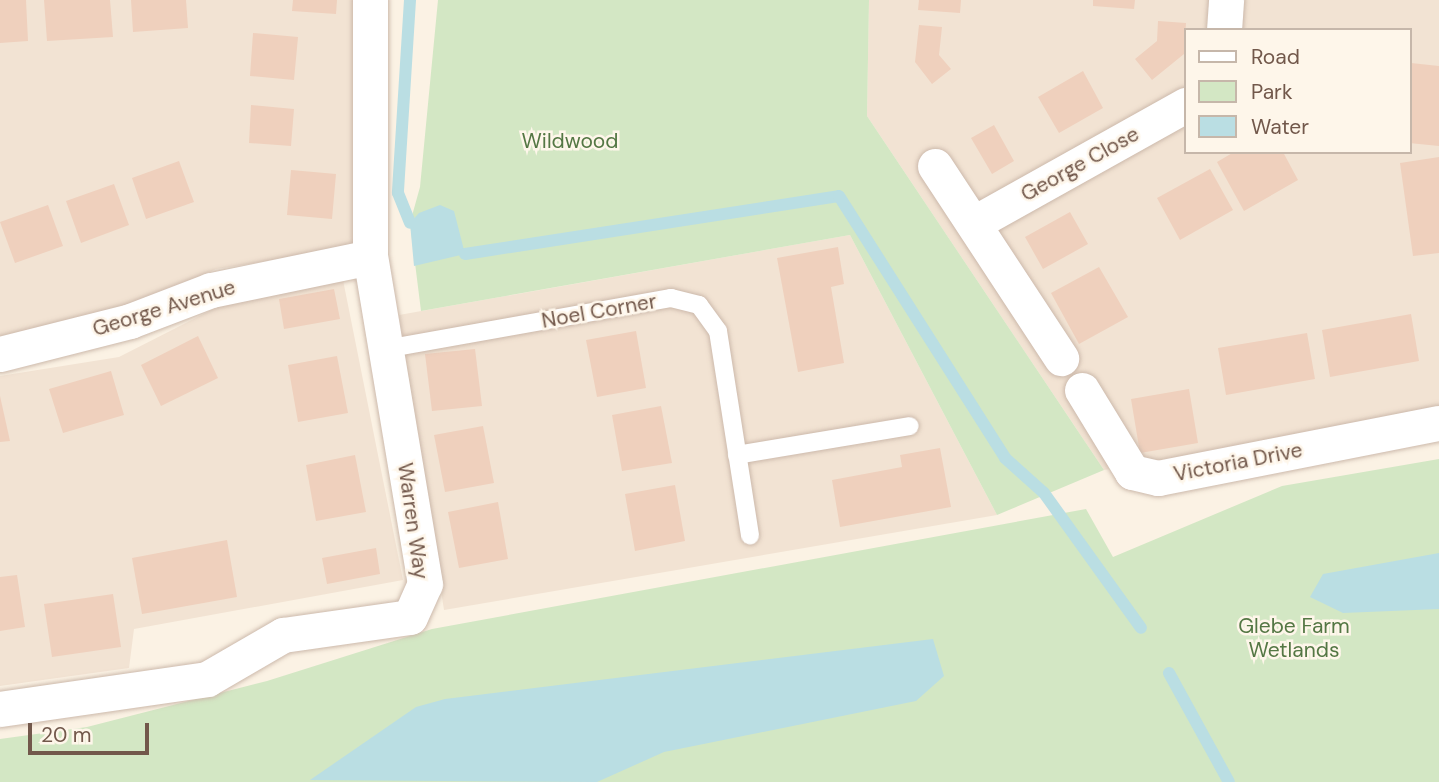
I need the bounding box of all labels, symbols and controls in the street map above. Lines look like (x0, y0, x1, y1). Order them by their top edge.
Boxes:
legend (1184, 28, 1411, 154)
text: Road (1251, 43, 1300, 71)
text: Park (1251, 78, 1292, 106)
text: Water (1251, 113, 1309, 141)
street label: George Close (1016, 121, 1144, 207)
park label: Wildwood (522, 128, 618, 154)
street label: George Avenue (90, 274, 238, 342)
street label: Noel Corner (540, 289, 658, 333)
street label: Victoria Drive (1171, 437, 1305, 487)
street label: Warren Way (392, 461, 434, 581)
park label: Glebe Farm Wetlands (1238, 613, 1350, 663)
scale bar (32, 708, 152, 752)
text: 20 m (41, 721, 92, 749)

